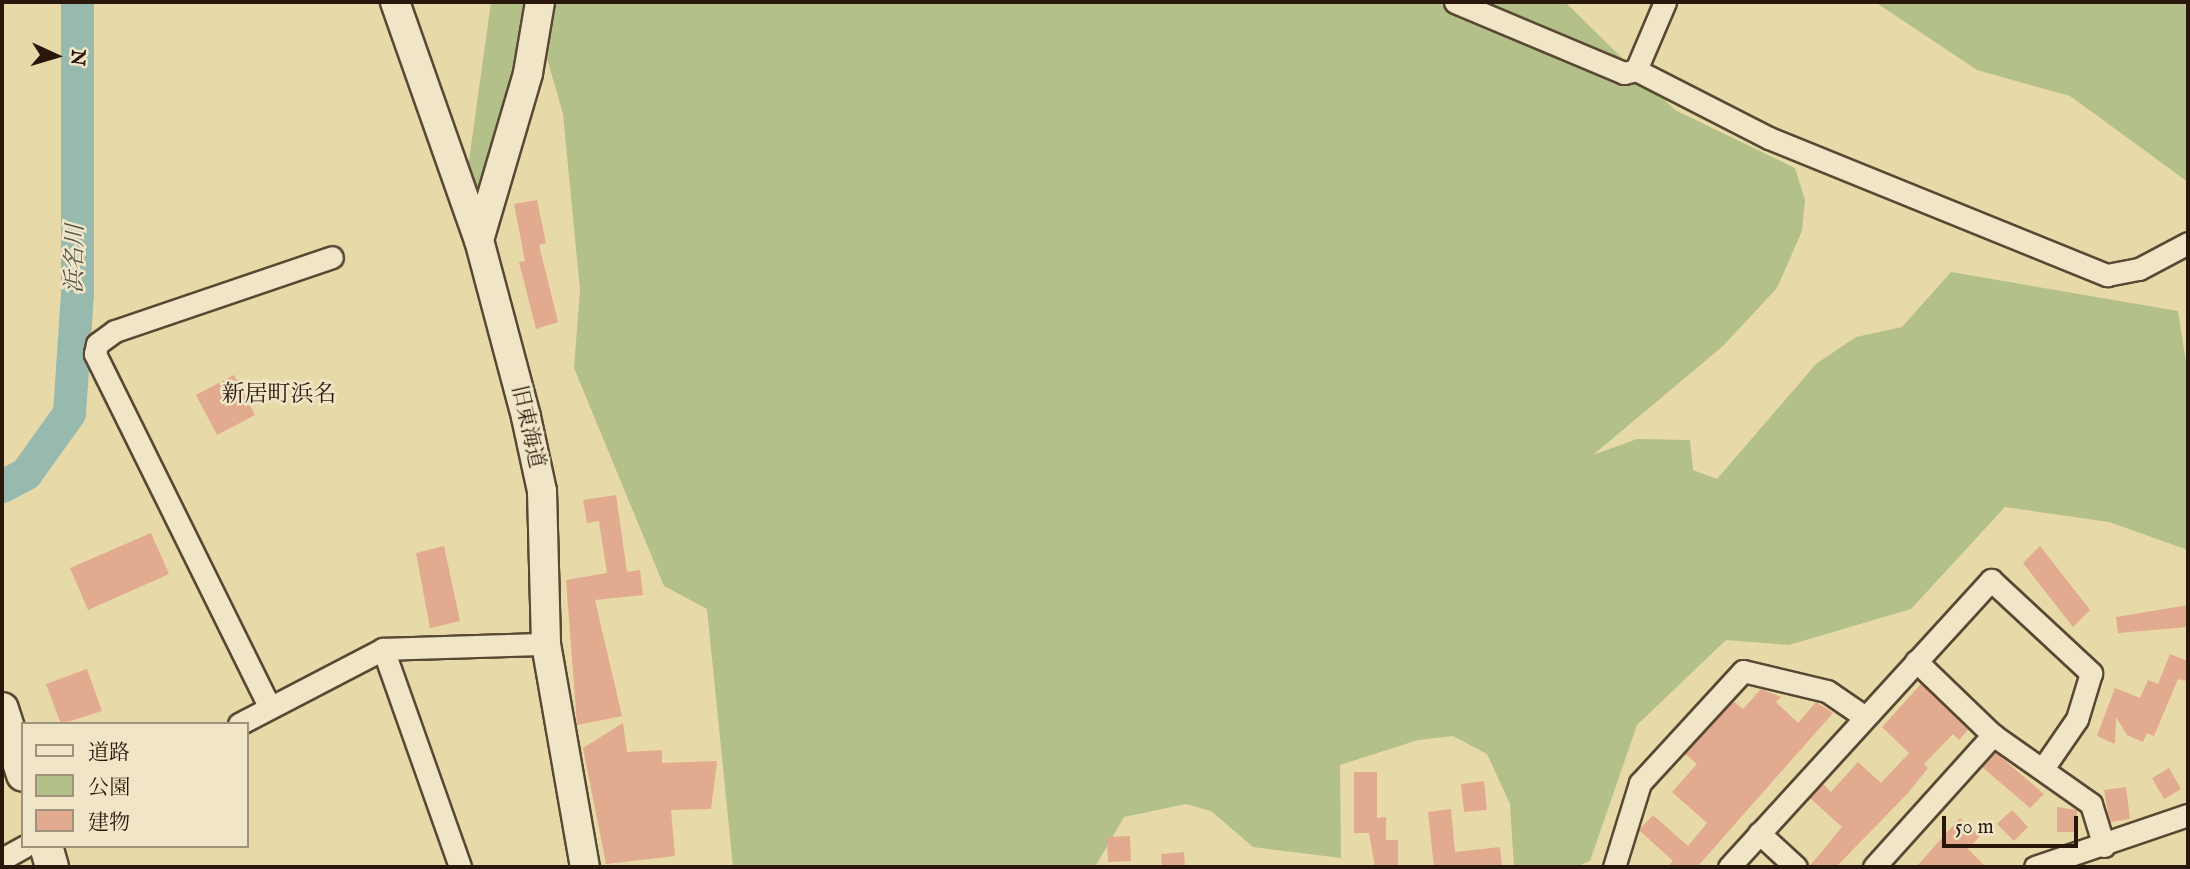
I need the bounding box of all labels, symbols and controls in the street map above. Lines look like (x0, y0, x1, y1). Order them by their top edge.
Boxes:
north arrow (21, 21, 91, 91)
text: N (64, 48, 89, 67)
water label: 浜名川 (62, 224, 90, 294)
district label: 新居町浜名 (222, 381, 336, 409)
street label: 旧東海道 (505, 383, 549, 471)
legend (21, 722, 248, 848)
text: 道路 (88, 740, 130, 767)
text: 公園 (88, 775, 130, 802)
scale bar (1945, 802, 2082, 846)
text: 建物 (88, 810, 130, 837)
text: 50 m (1955, 814, 1994, 841)

